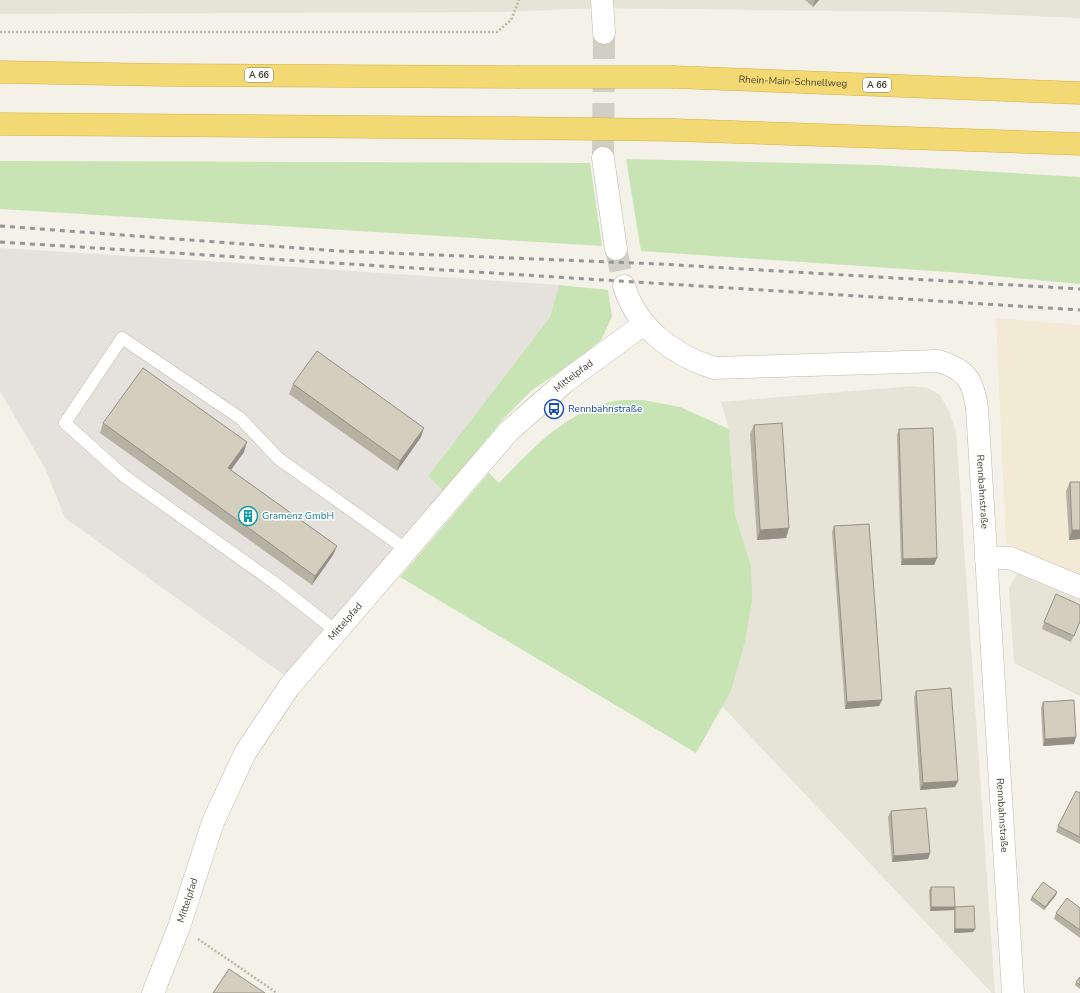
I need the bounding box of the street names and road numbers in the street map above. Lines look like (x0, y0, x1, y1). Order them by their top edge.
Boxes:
road number: A 66 (245, 68, 273, 82)
street label: Rhein-Main-Schnellweg (738, 73, 848, 91)
road number: A 66 (863, 78, 891, 92)
street label: Mittelpfad (551, 356, 596, 396)
street label: Rennbahnstraße (973, 454, 991, 529)
street label: Mittelpfad (325, 599, 366, 644)
street label: Rennbahnstraße (993, 778, 1011, 853)
street label: Mittelpfad (174, 876, 201, 924)

